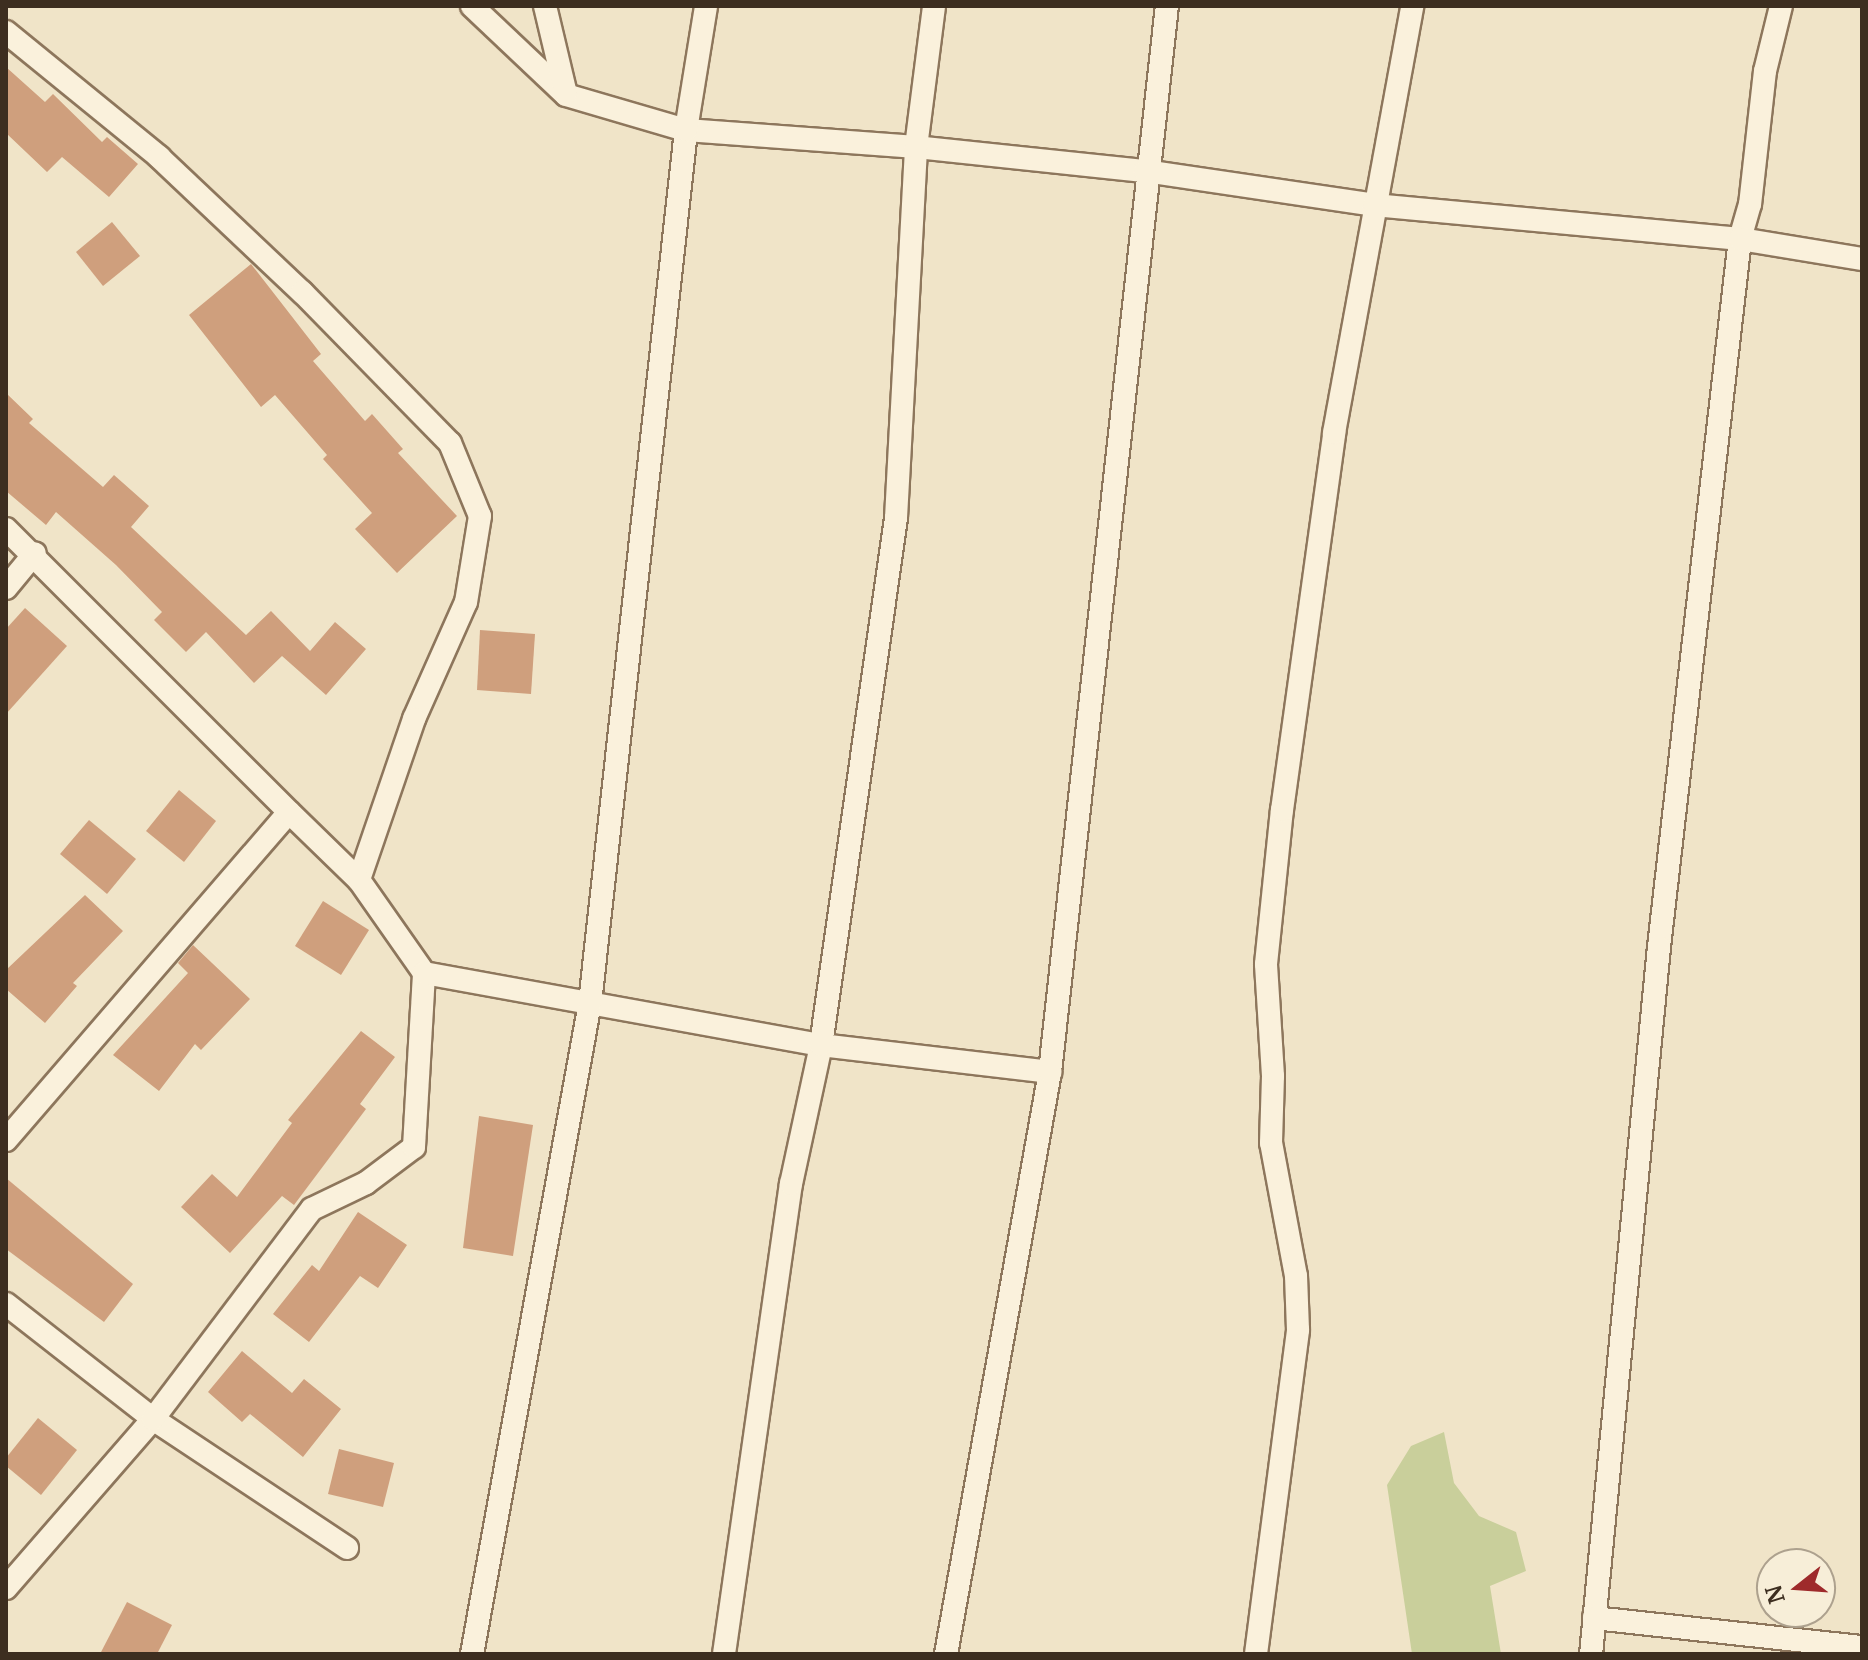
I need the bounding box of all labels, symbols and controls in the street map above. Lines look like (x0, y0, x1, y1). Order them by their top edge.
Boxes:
north arrow (1756, 1548, 1836, 1628)
text: N (1759, 1582, 1791, 1607)

